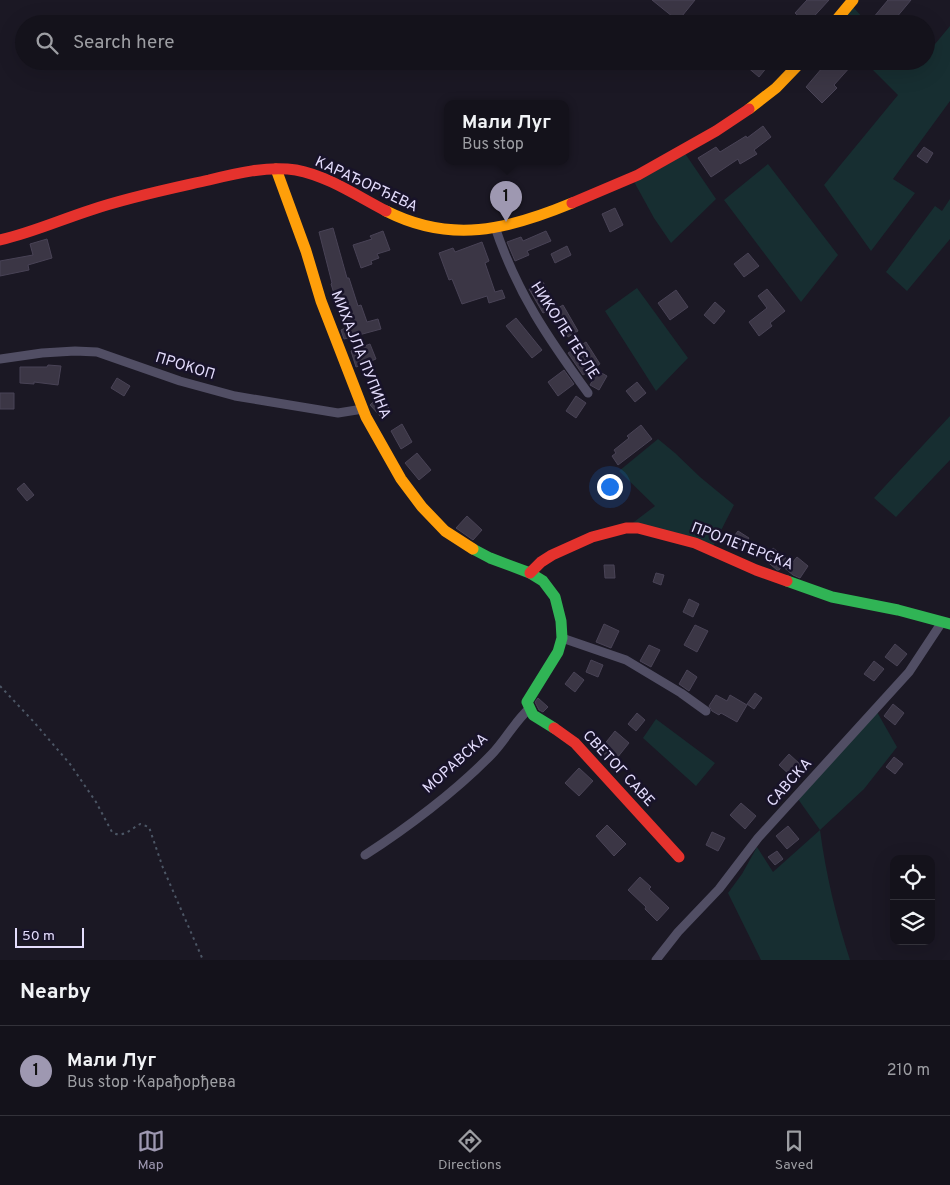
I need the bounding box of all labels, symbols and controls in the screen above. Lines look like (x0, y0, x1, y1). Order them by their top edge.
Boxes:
search box (15, 15, 935, 70)
icon: search (33, 29, 61, 57)
text: Search here (73, 31, 175, 55)
popup (444, 100, 569, 165)
text: Мали Луг (462, 111, 551, 135)
text: Bus stop (462, 135, 524, 155)
street label: КАРАЂОРЂЕВА (312, 153, 420, 217)
pin: 1 (490, 181, 522, 222)
street label: НИКОЛЕ ТЕСЛЕ (525, 279, 603, 383)
street label: МИХАЈЛА ПУПИНА (326, 288, 394, 422)
street label: ПРОКОП (153, 349, 217, 385)
your location (597, 474, 623, 500)
street label: ПРОЛЕТЕРСКА (688, 519, 796, 575)
street label: СВЕТОГ САВЕ (578, 727, 658, 811)
street label: МОРАВСКА (419, 730, 493, 798)
street label: САВСКА (763, 755, 817, 811)
map controls (890, 855, 935, 945)
button: locate (890, 855, 935, 900)
button: layers (890, 900, 935, 945)
scale bar (15, 925, 84, 948)
text: 50 m (22, 928, 55, 945)
text: Nearby (20, 979, 91, 1006)
text: Мали Луг (67, 1049, 156, 1073)
text: 1 (33, 1061, 39, 1081)
text: 210 m (887, 1061, 930, 1081)
text: Bus stop · Карађорђева (67, 1073, 236, 1093)
tab: Map (137, 1127, 165, 1174)
tab: Directions (438, 1127, 502, 1174)
tab: Saved (775, 1127, 813, 1174)

